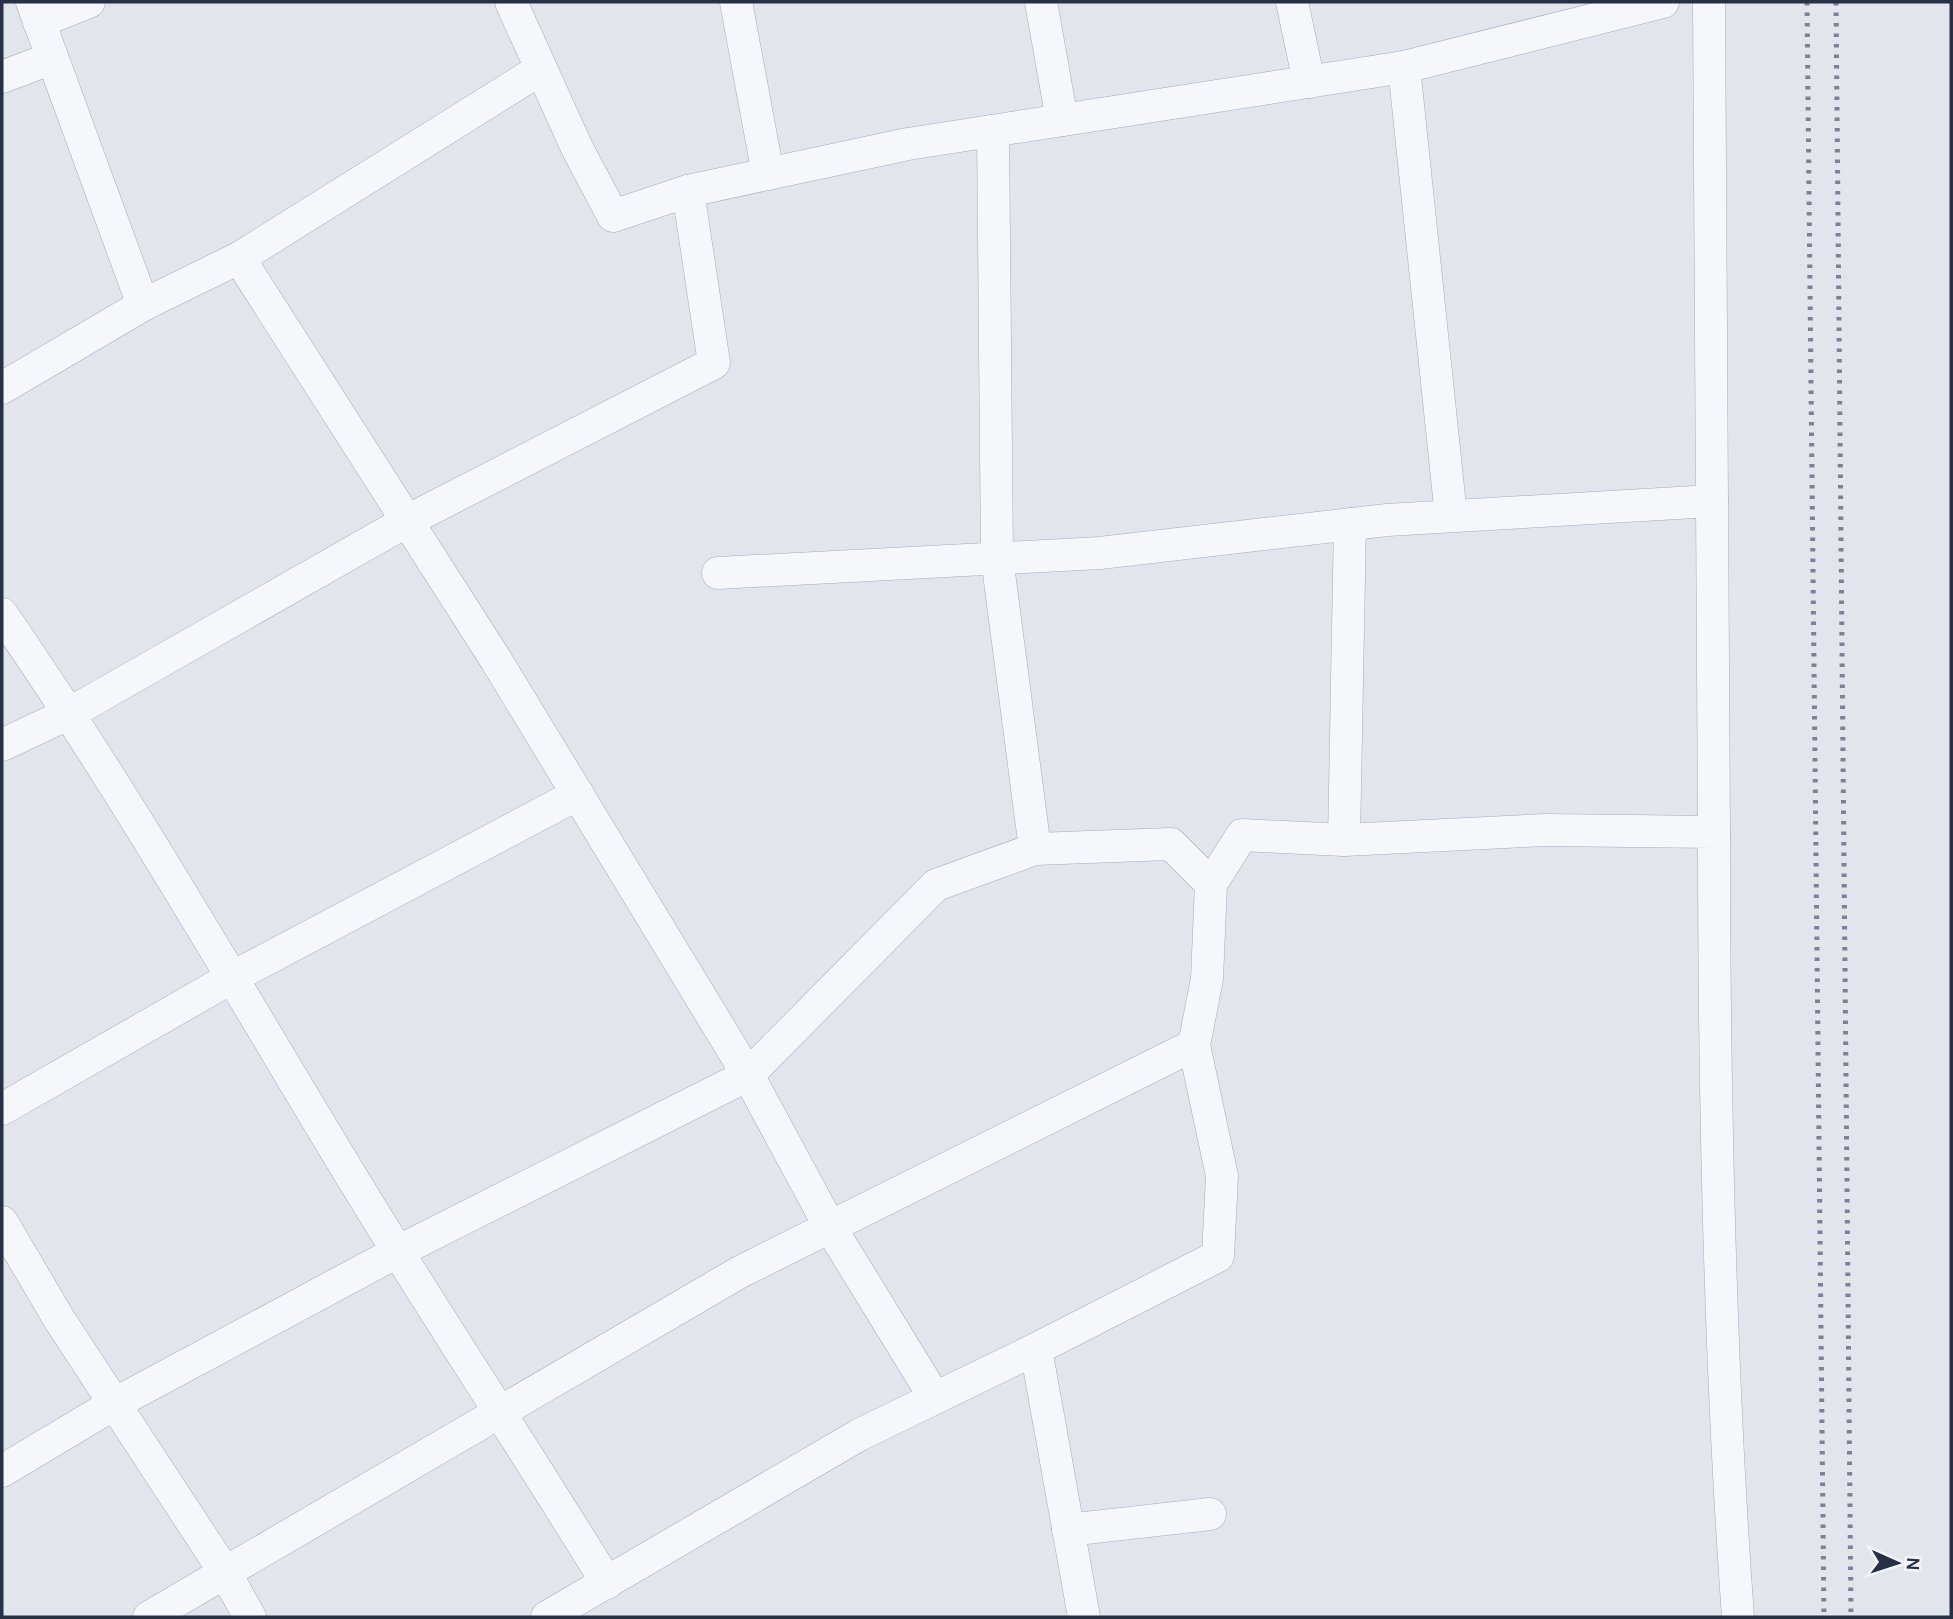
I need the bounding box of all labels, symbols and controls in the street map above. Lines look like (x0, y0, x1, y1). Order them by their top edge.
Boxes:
north arrow (1862, 1528, 1932, 1598)
text: N (1902, 1556, 1924, 1571)

